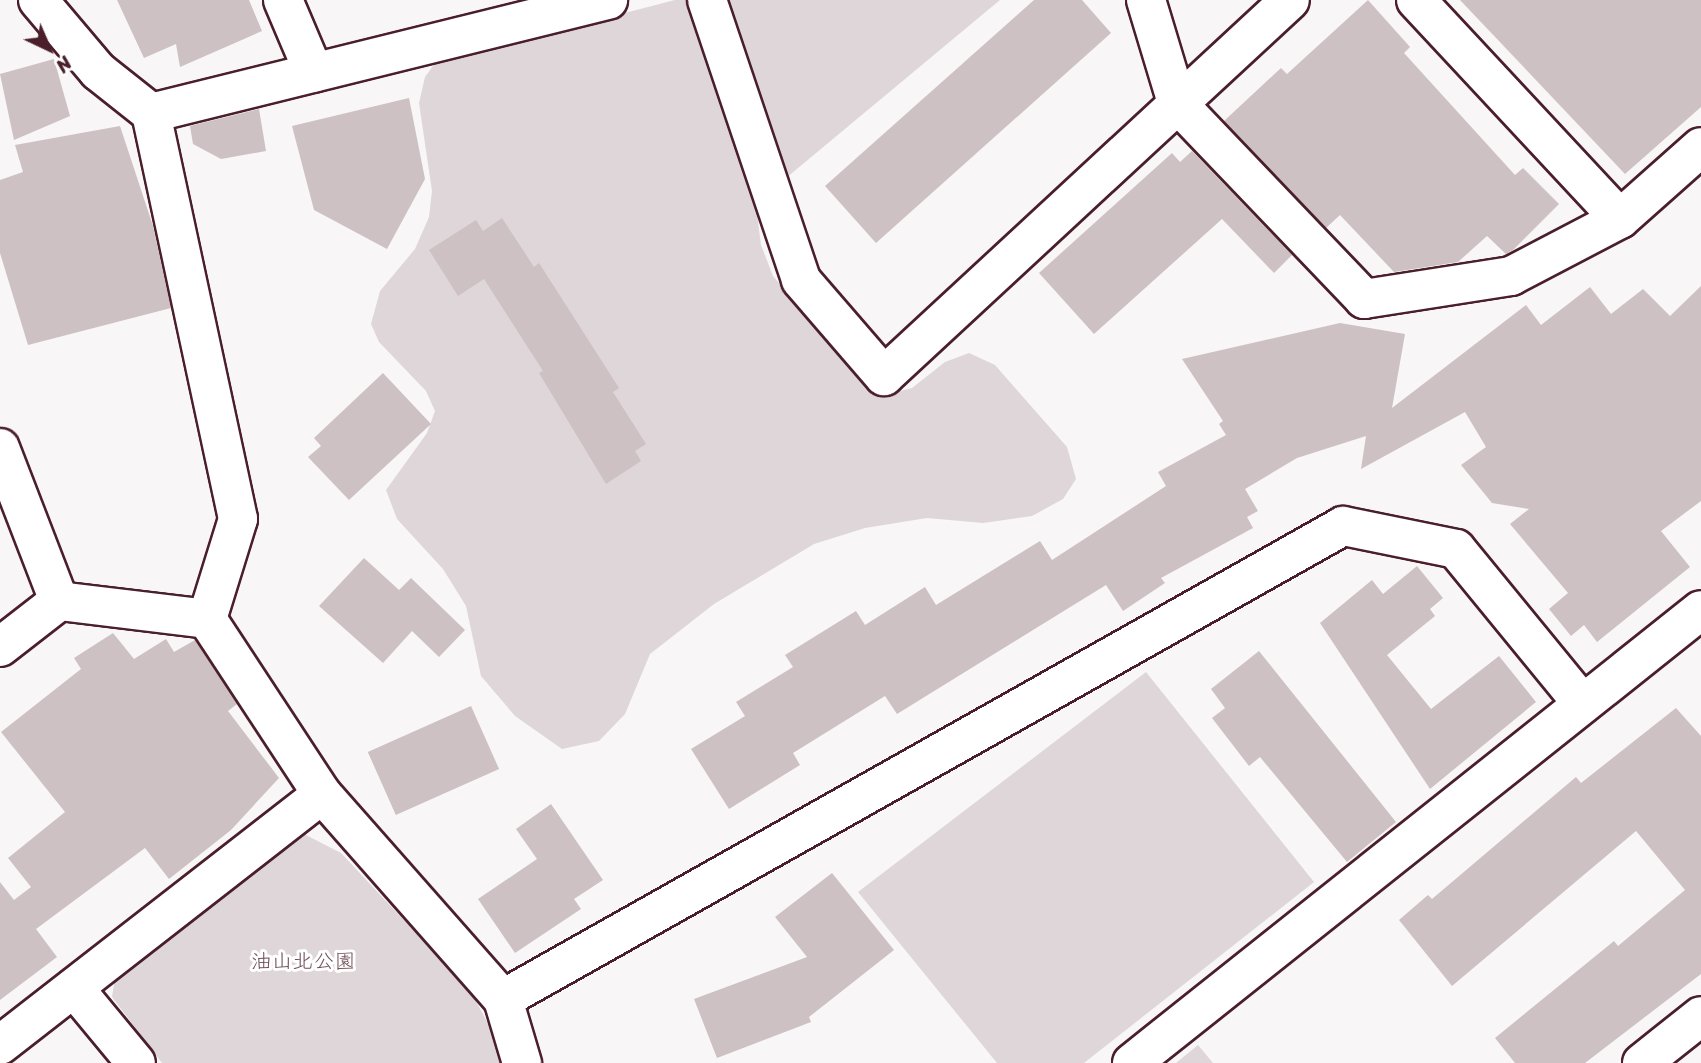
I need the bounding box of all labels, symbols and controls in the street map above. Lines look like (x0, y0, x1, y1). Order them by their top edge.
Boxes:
north arrow (14, 14, 84, 84)
text: N (48, 48, 80, 81)
park label: 油山北公園 (251, 948, 355, 974)

